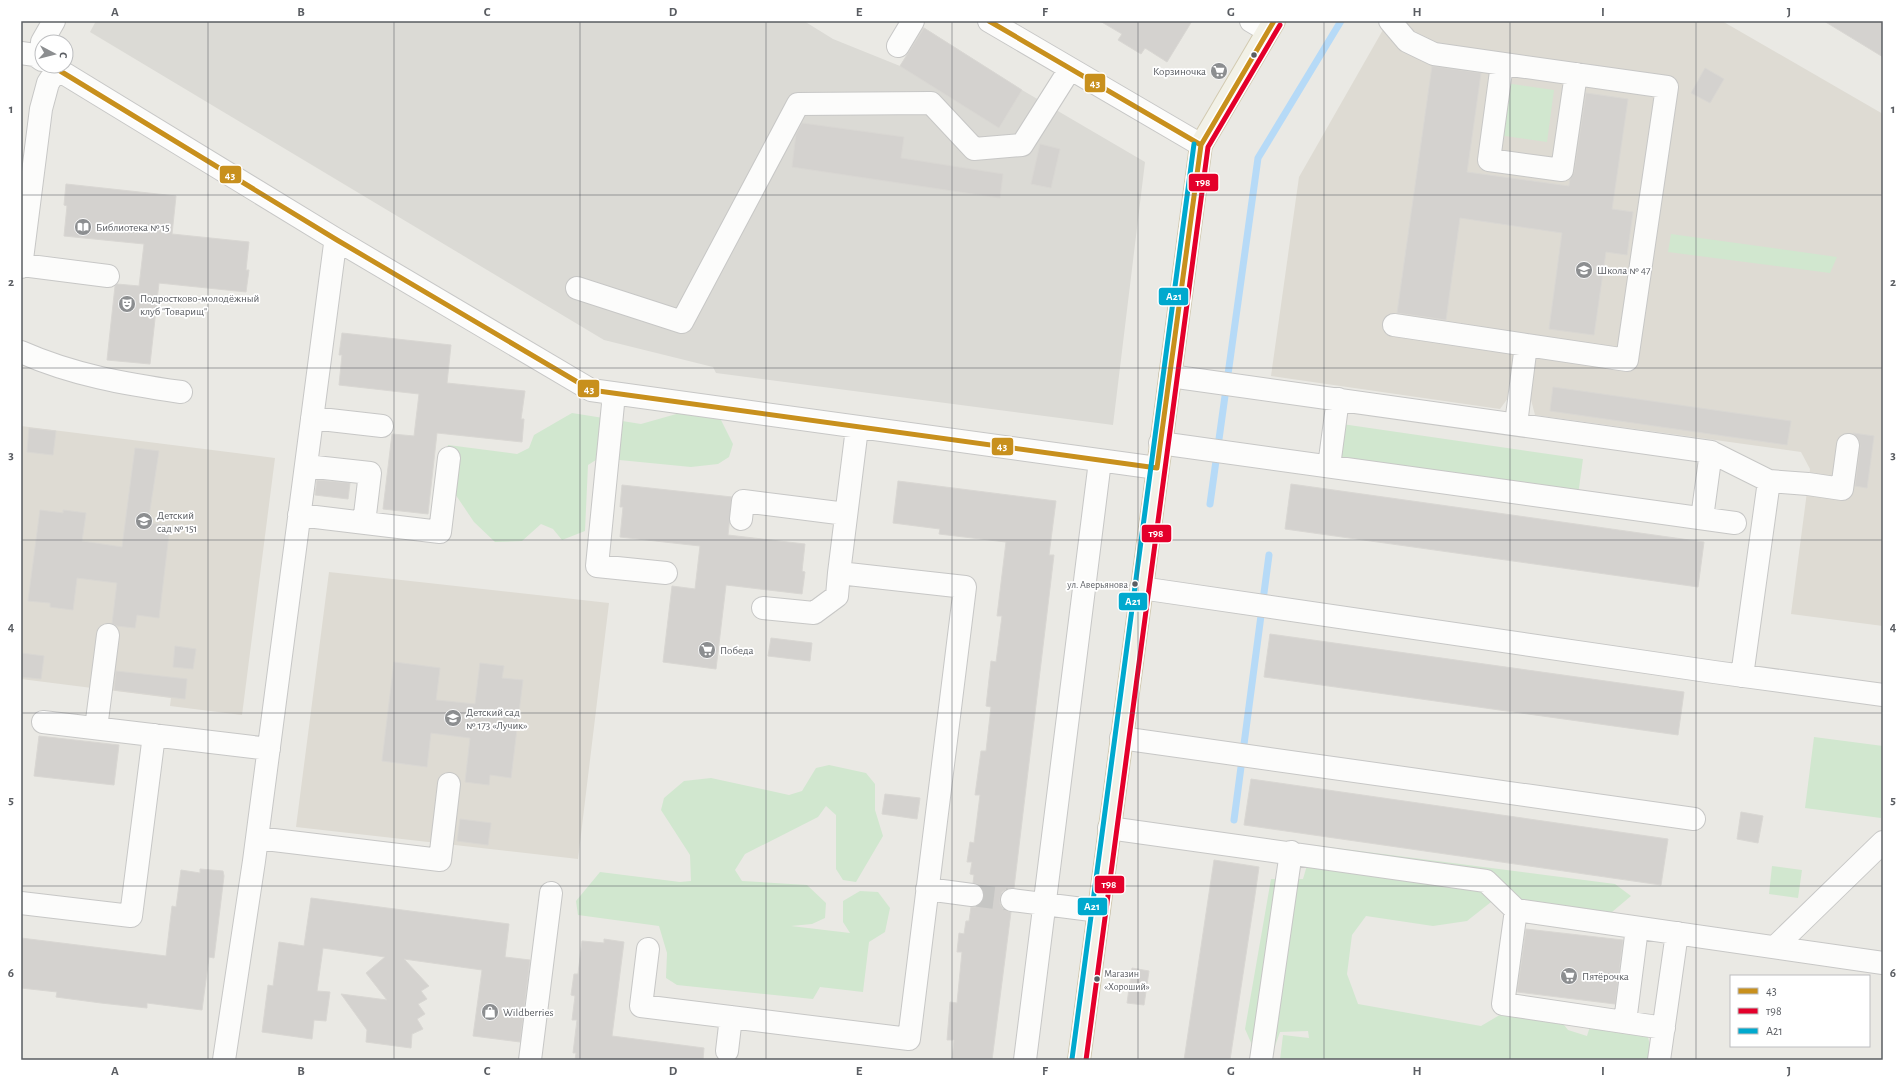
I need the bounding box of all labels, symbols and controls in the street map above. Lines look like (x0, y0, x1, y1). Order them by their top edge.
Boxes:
text: A (111, 6, 119, 19)
text: B (297, 6, 305, 19)
text: C (484, 6, 491, 19)
text: D (669, 6, 678, 19)
text: E (856, 6, 863, 19)
text: F (1042, 6, 1049, 19)
text: G (1227, 6, 1235, 19)
text: H (1412, 6, 1422, 19)
text: I (1601, 6, 1605, 19)
text: J (1787, 6, 1791, 19)
north arrow (34, 34, 74, 74)
unlabelled marker (1249, 50, 1259, 60)
text: С (58, 51, 69, 59)
supermarket icon: Корзиночка (1209, 61, 1229, 81)
place label: Корзиночка (1153, 66, 1206, 77)
line badge: 43 (1084, 73, 1106, 93)
text: 43 (1090, 78, 1100, 89)
text: 1 (9, 103, 13, 116)
text: 1 (1891, 103, 1895, 116)
line badge: 43 (219, 165, 242, 184)
text: 43 (225, 170, 235, 181)
line badge: т98 (1188, 173, 1219, 192)
text: т98 (1194, 177, 1211, 188)
library icon: Библиотека № 15 (73, 217, 93, 237)
place label: Библиотека № 15 (96, 222, 170, 233)
school or university icon: Школа № 47 (1574, 260, 1594, 280)
place label: Школа № 47 (1597, 265, 1651, 276)
text: 2 (8, 276, 14, 289)
text: 2 (1890, 276, 1896, 289)
line badge: А21 (1158, 287, 1189, 306)
text: А21 (1166, 291, 1182, 302)
place label: Подростково-молодёжный клуб "Товарищ" (140, 293, 259, 317)
theatre icon: Подростково-молодёжный клуб "Товарищ" (117, 294, 137, 314)
line badge: 43 (577, 379, 600, 398)
text: 43 (584, 384, 594, 395)
line badge: 43 (991, 437, 1014, 456)
text: 43 (997, 441, 1007, 452)
text: 3 (8, 449, 14, 462)
text: 3 (1890, 449, 1896, 462)
place label: Детский сад № 151 (157, 510, 197, 534)
school or university icon: Детский сад № 151 (134, 511, 154, 531)
line badge: т98 (1141, 524, 1172, 543)
text: т98 (1147, 528, 1164, 539)
marker: ул. Аверьянова (1130, 579, 1140, 589)
place label: ул. Аверьянова (1066, 580, 1128, 590)
line badge: А21 (1118, 592, 1148, 611)
text: А21 (1125, 596, 1141, 607)
text: 4 (8, 621, 15, 634)
text: 4 (1890, 621, 1897, 634)
supermarket icon: Победа (697, 640, 717, 660)
place label: Победа (720, 645, 754, 656)
place label: Детский сад № 173 «Лучик» (466, 707, 528, 731)
school or university icon: Детский сад № 173 «Лучик» (443, 708, 463, 728)
text: 5 (8, 794, 14, 807)
text: 5 (1890, 794, 1896, 807)
line badge: т98 (1094, 875, 1125, 894)
text: т98 (1100, 879, 1117, 890)
line badge: А21 (1077, 897, 1108, 916)
text: А21 (1084, 901, 1100, 912)
supermarket icon: Пятёрочка (1559, 966, 1579, 986)
text: 6 (8, 967, 14, 980)
text: 6 (1890, 967, 1896, 980)
place label: Магазин «Хороший» (1104, 969, 1150, 992)
place label: Пятёрочка (1582, 971, 1629, 982)
marker: Магазин «Хороший» (1092, 974, 1102, 984)
legend (1730, 975, 1870, 1047)
text: 43 (1766, 985, 1777, 997)
shop icon: Wildberries (480, 1002, 500, 1022)
text: т98 (1765, 1005, 1782, 1017)
place label: Wildberries (503, 1007, 554, 1018)
text: А21 (1766, 1025, 1783, 1037)
text: A (111, 1065, 119, 1078)
text: B (297, 1065, 305, 1078)
text: C (484, 1065, 491, 1078)
text: D (669, 1065, 678, 1078)
text: E (856, 1065, 863, 1078)
text: F (1042, 1065, 1049, 1078)
text: G (1227, 1065, 1235, 1078)
text: H (1412, 1065, 1422, 1078)
text: I (1601, 1065, 1605, 1078)
text: J (1787, 1065, 1791, 1078)

